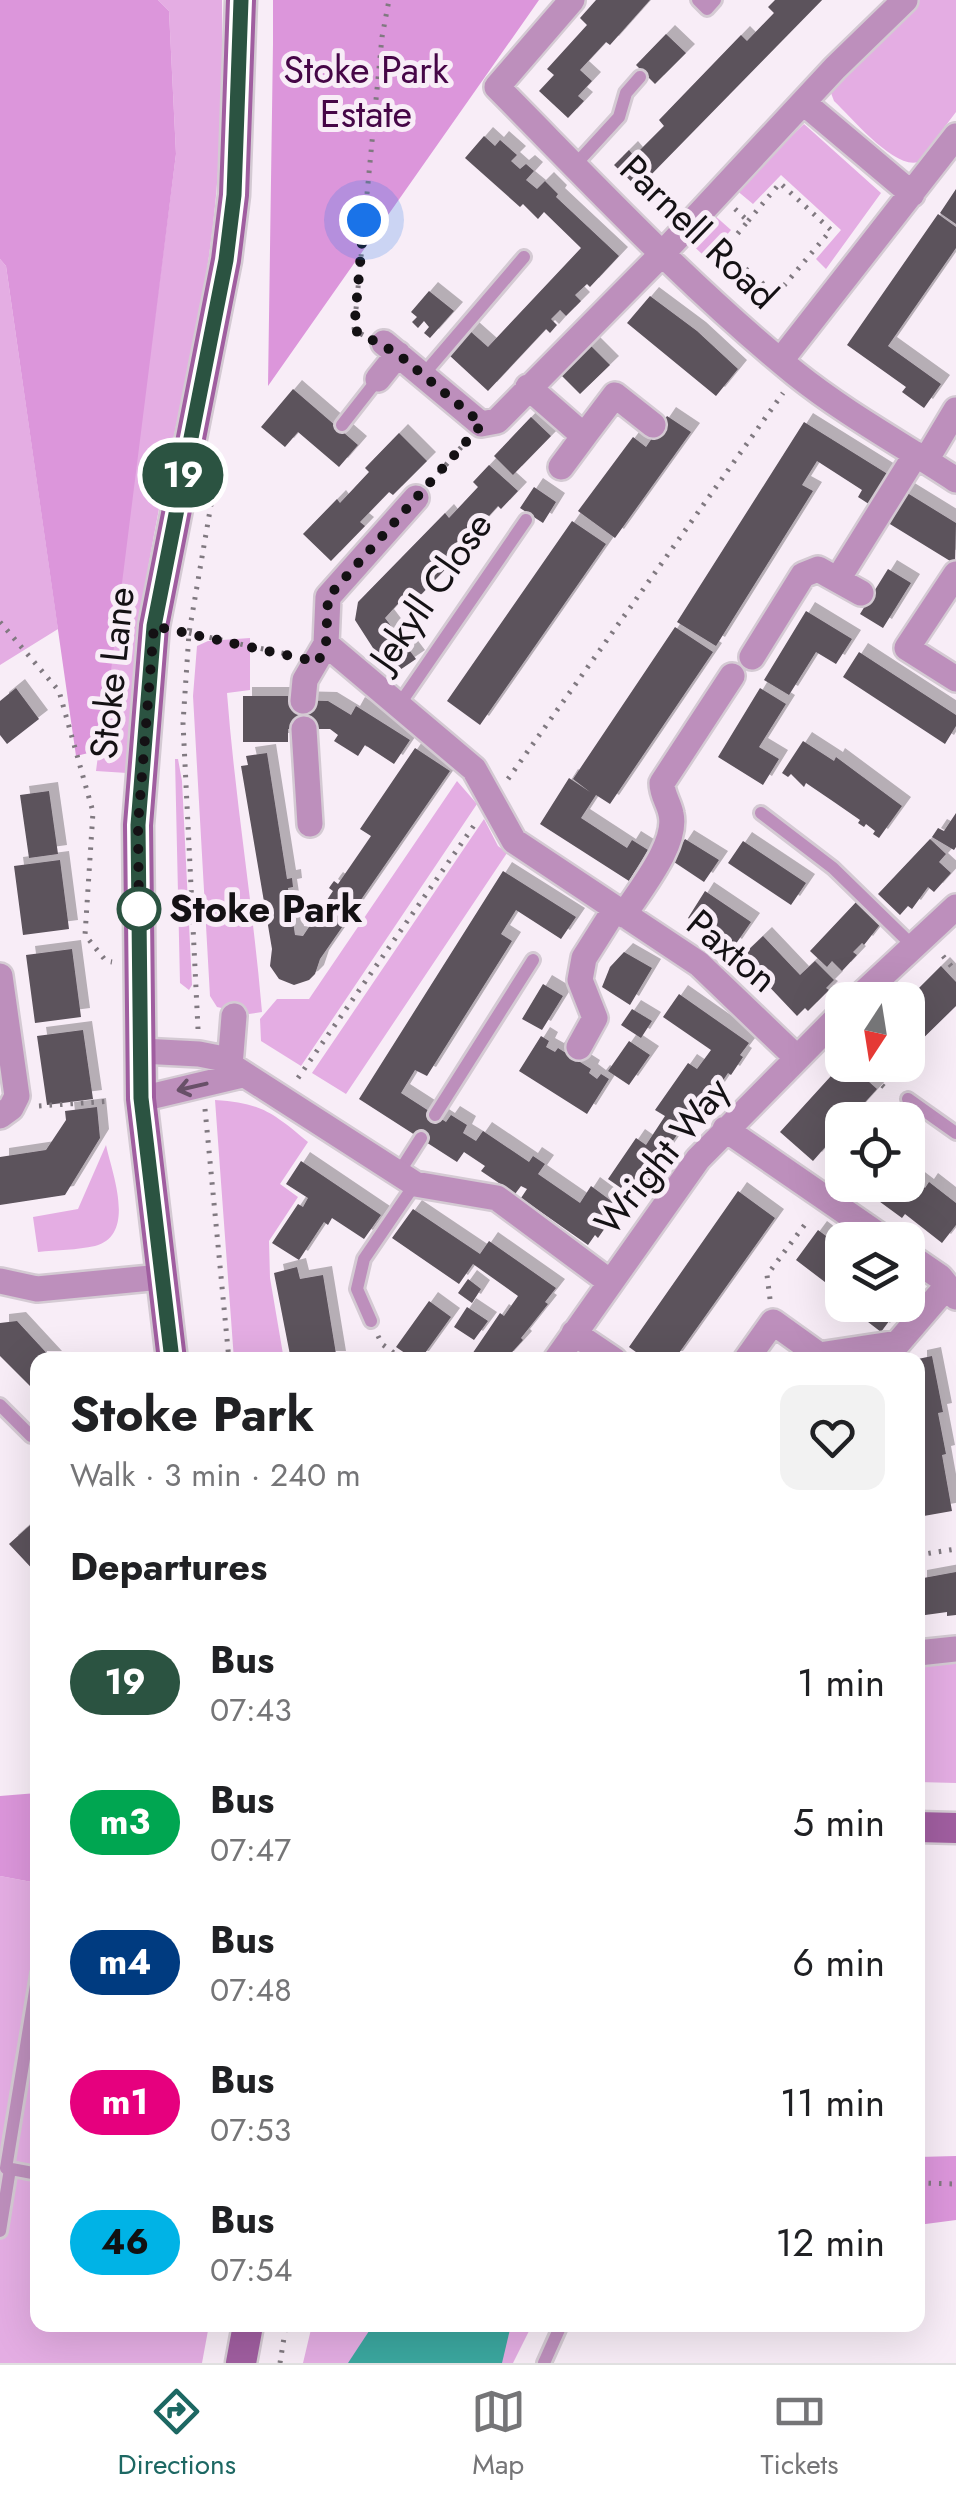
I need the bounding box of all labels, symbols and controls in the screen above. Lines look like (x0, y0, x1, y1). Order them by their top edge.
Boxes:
park label: Stoke Park Estate (283, 42, 449, 141)
street label: Parnell Road (608, 142, 791, 321)
your location (339, 195, 389, 245)
line badge: 19 (138, 442, 228, 508)
text: 19 (162, 450, 204, 500)
street label: Jekyll Close (353, 500, 505, 685)
street label: Stoke Lane (75, 584, 148, 762)
place label: Stoke Park (169, 881, 362, 936)
marker: Stoke Park (118, 888, 160, 930)
street label: Paxton (675, 896, 790, 1005)
north arrow (825, 982, 925, 1082)
map controls (825, 982, 925, 1322)
street label: Wright Way (581, 1065, 743, 1246)
one-way arrow (177, 1079, 209, 1097)
button: locate (825, 1102, 925, 1202)
button: layers (825, 1222, 925, 1322)
text: Stoke Park (70, 1380, 314, 1449)
button: heart (780, 1385, 885, 1490)
text: Walk · 3 min · 240 m (70, 1452, 361, 1498)
text: Departures (70, 1539, 267, 1594)
text: Bus (210, 1632, 274, 1687)
text: 1 min (797, 1655, 885, 1710)
text: 19 (104, 1657, 146, 1707)
text: 07:43 (210, 1687, 292, 1733)
text: Bus (210, 1772, 274, 1827)
text: 5 min (793, 1795, 885, 1850)
text: m3 (100, 1797, 150, 1847)
text: 07:47 (210, 1827, 291, 1873)
text: Bus (210, 1912, 274, 1967)
text: 6 min (792, 1935, 885, 1990)
text: m4 (98, 1937, 152, 1987)
text: 07:48 (210, 1967, 292, 2013)
text: Bus (210, 2052, 274, 2107)
text: 11 min (780, 2075, 885, 2130)
text: m1 (102, 2077, 148, 2127)
text: 07:53 (210, 2107, 291, 2153)
text: Bus (210, 2192, 274, 2247)
text: 12 min (775, 2215, 885, 2270)
text: 46 (101, 2217, 149, 2267)
text: 07:54 (210, 2247, 292, 2293)
tab: Directions (117, 2384, 236, 2485)
tab: Map (471, 2384, 526, 2485)
tab: Tickets (761, 2384, 839, 2485)

